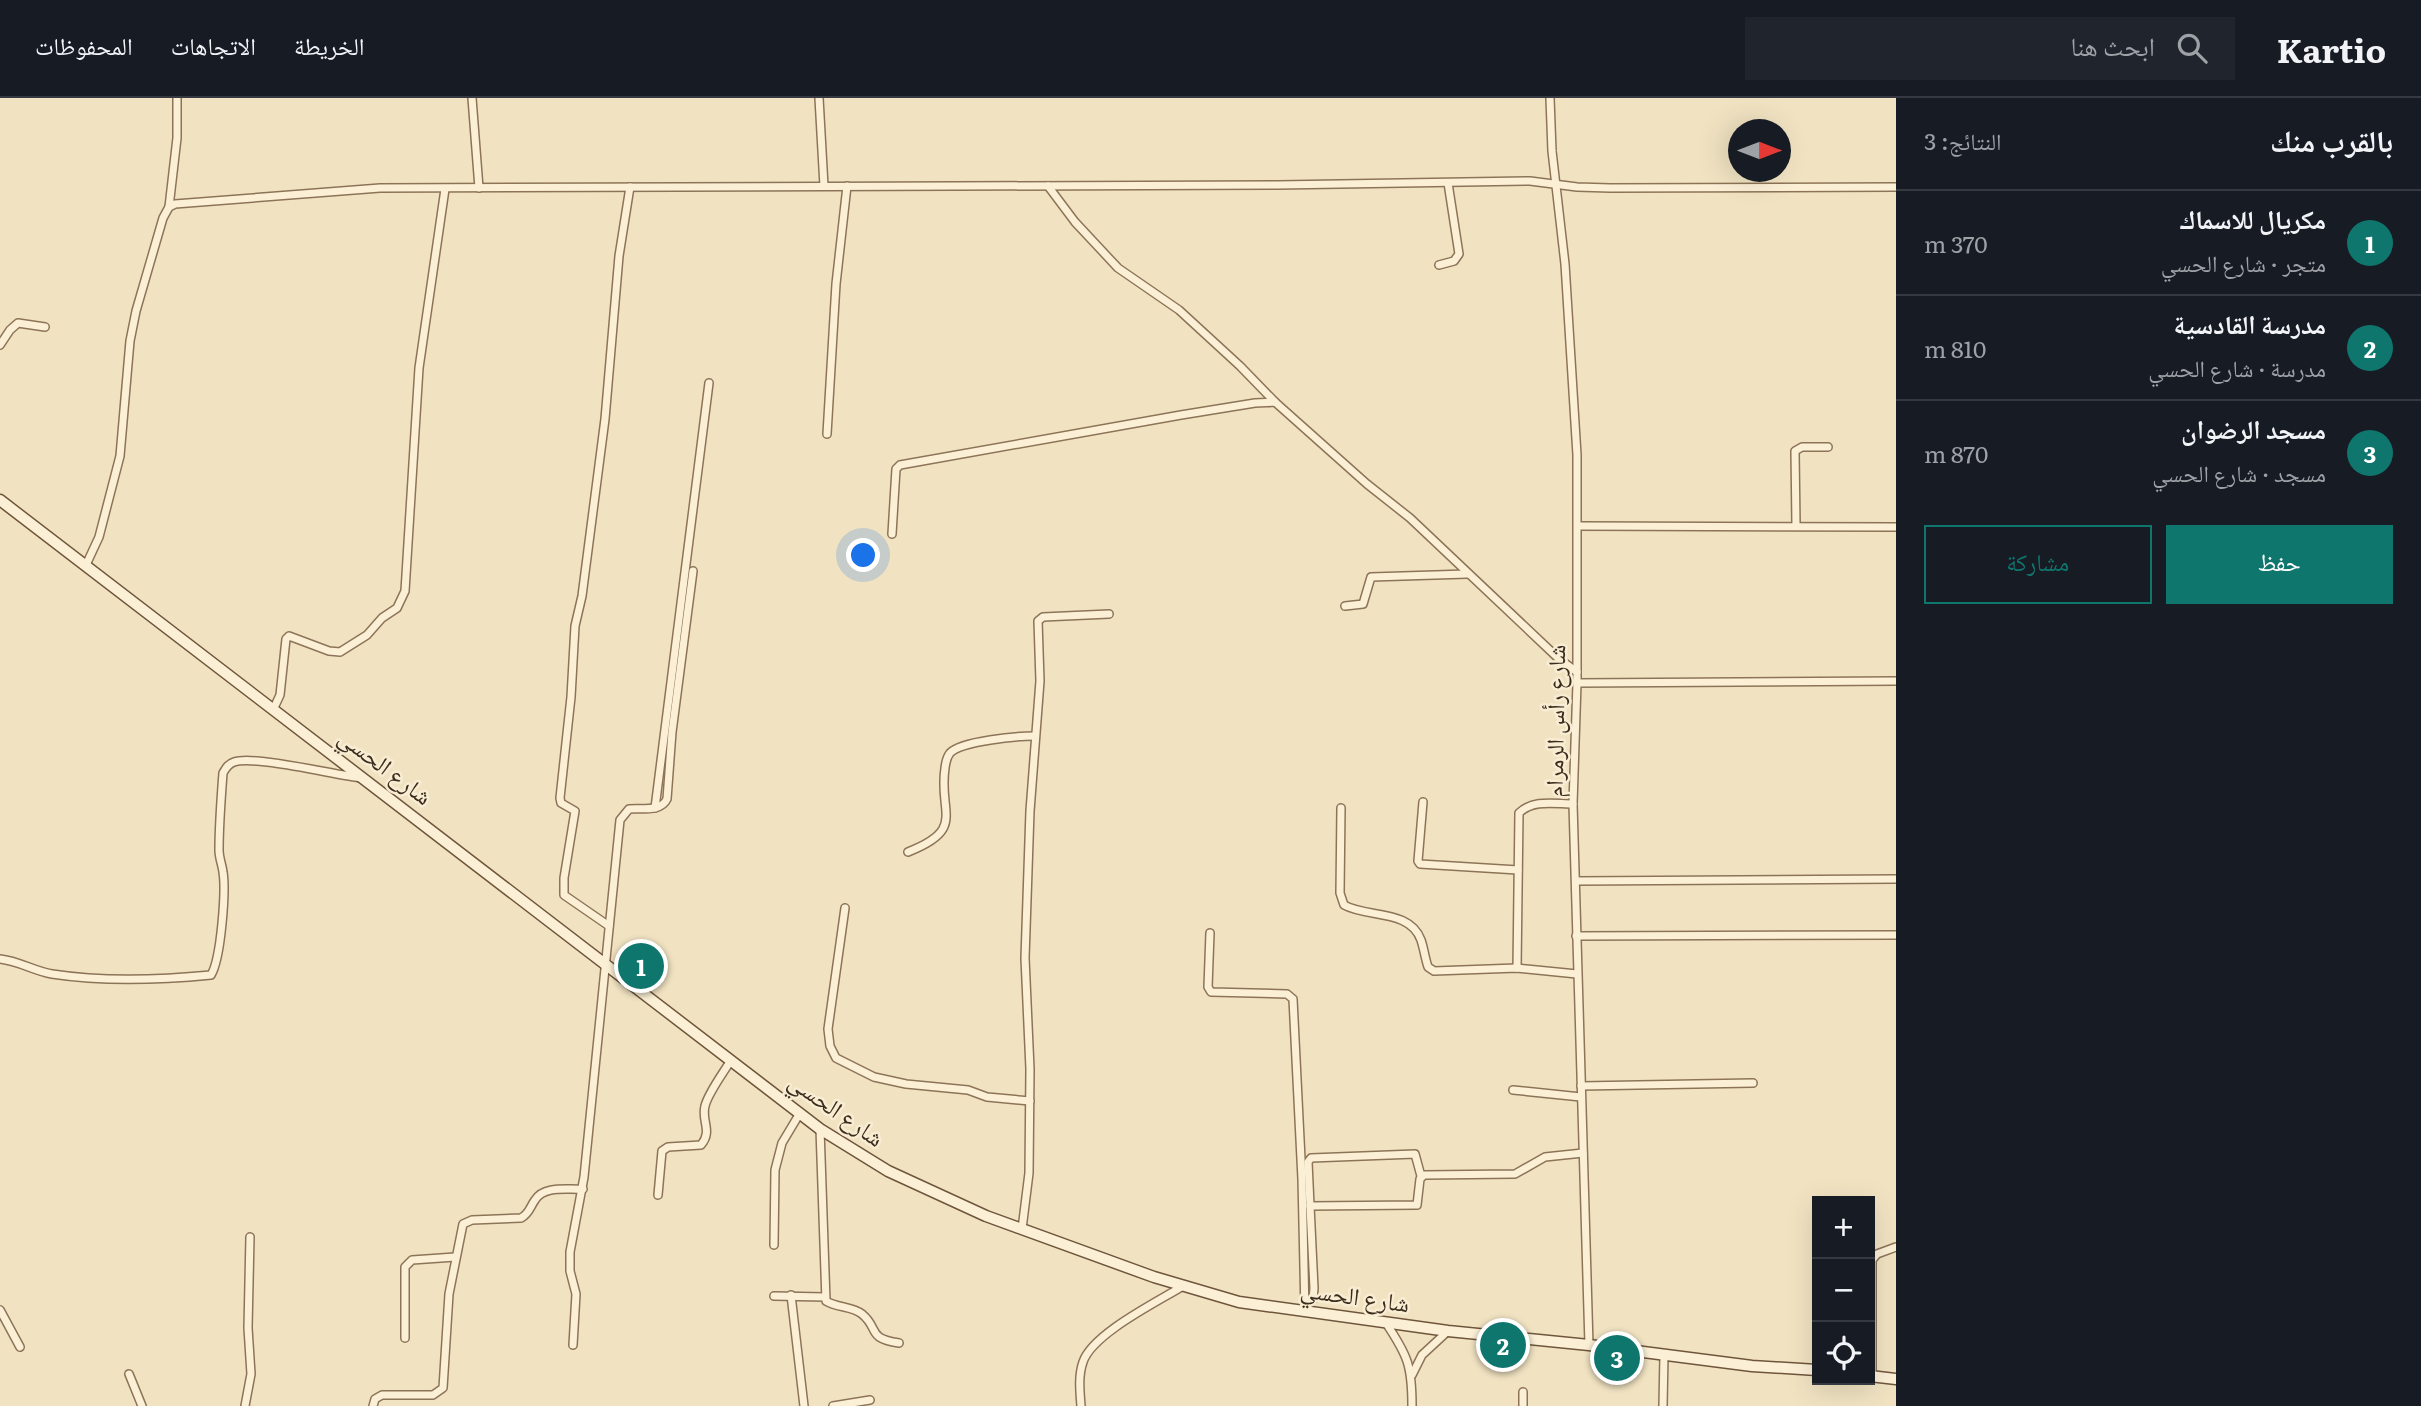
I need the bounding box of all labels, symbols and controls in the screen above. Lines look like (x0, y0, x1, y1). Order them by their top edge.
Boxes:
search box (1745, 17, 2235, 80)
text: Kartio (2277, 24, 2386, 73)
text: ابحث هنا (2070, 25, 2155, 64)
text: المحفوظات (35, 27, 133, 62)
text: الاتجاهات (171, 27, 256, 62)
text: الخريطة (294, 27, 365, 62)
icon: search (2173, 29, 2211, 67)
text: بالقرب منك (2270, 117, 2393, 161)
north arrow (1728, 119, 1791, 182)
text: النتائج: 3 (1924, 123, 2002, 157)
text: مكريال للاسماك (2179, 198, 2326, 237)
text: 370 m (1924, 226, 1988, 260)
text: 1 (2365, 226, 2375, 260)
text: متجر · شارع الحسي (2161, 245, 2326, 279)
text: مدرسة القادسية (2174, 303, 2326, 342)
text: 810 m (1924, 331, 1986, 365)
text: 2 (2364, 331, 2376, 365)
text: مدرسة · شارع الحسي (2148, 350, 2326, 384)
text: مسجد الرضوان (2181, 408, 2326, 447)
text: 870 m (1924, 436, 1988, 470)
text: 3 (2364, 436, 2376, 470)
text: مسجد · شارع الحسي (2152, 455, 2326, 489)
button: مشاركة (1924, 525, 2152, 604)
button: حفظ (2166, 525, 2393, 604)
your location (846, 538, 880, 572)
street label: شارع رأس الرمرام (1535, 644, 1573, 798)
street label: شارع الحسي (330, 718, 441, 815)
pin: 1 (618, 940, 664, 992)
street label: شارع الحسي (780, 1062, 892, 1157)
map controls (1812, 1196, 1875, 1385)
button: + (1812, 1196, 1875, 1259)
button: − (1812, 1259, 1875, 1322)
street label: شارع الحسي (1298, 1270, 1412, 1324)
pin: 2 (1480, 1319, 1526, 1371)
button: locate (1812, 1322, 1875, 1385)
pin: 3 (1594, 1332, 1640, 1384)

